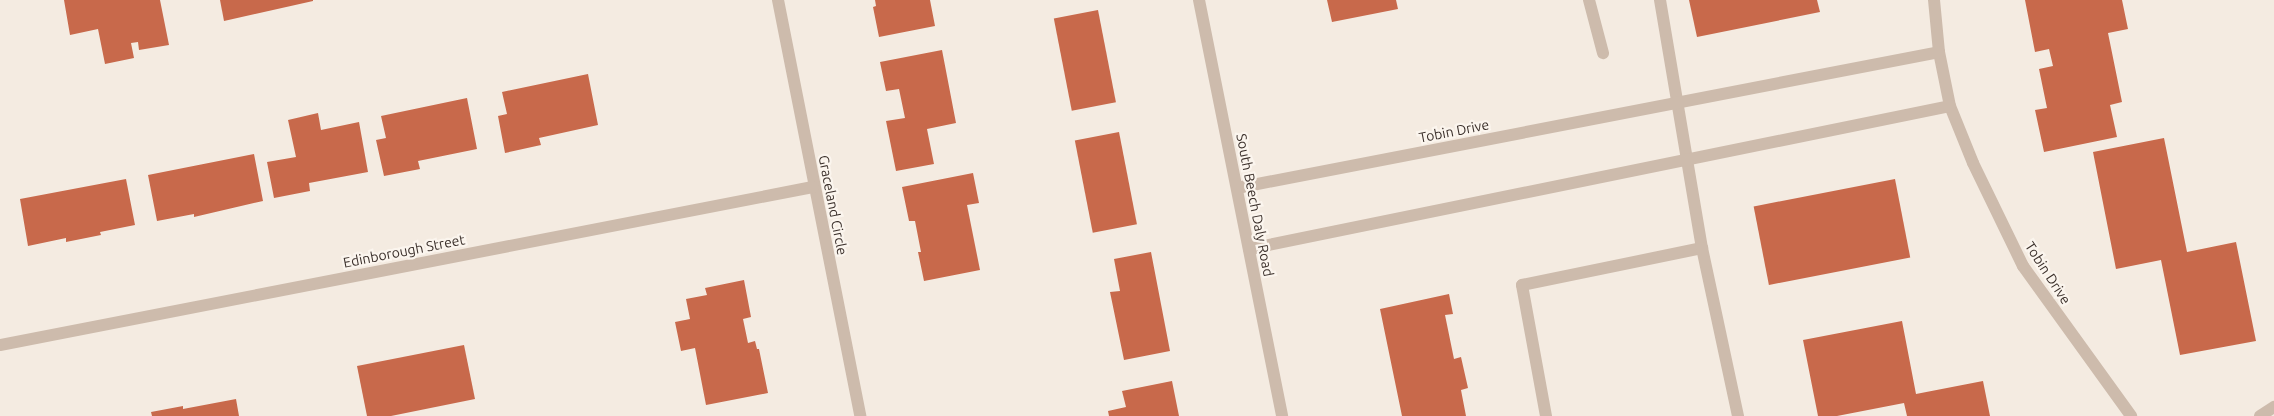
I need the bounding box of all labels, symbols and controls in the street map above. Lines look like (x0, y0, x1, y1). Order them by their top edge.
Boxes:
street label: Tobin Drive (1417, 116, 1491, 146)
street label: South Beech Daly Road (1233, 132, 1277, 278)
street label: Graceland Circle (815, 154, 851, 256)
street label: Edinborough Street (342, 231, 466, 271)
street label: Tobin Drive (2022, 239, 2074, 307)

